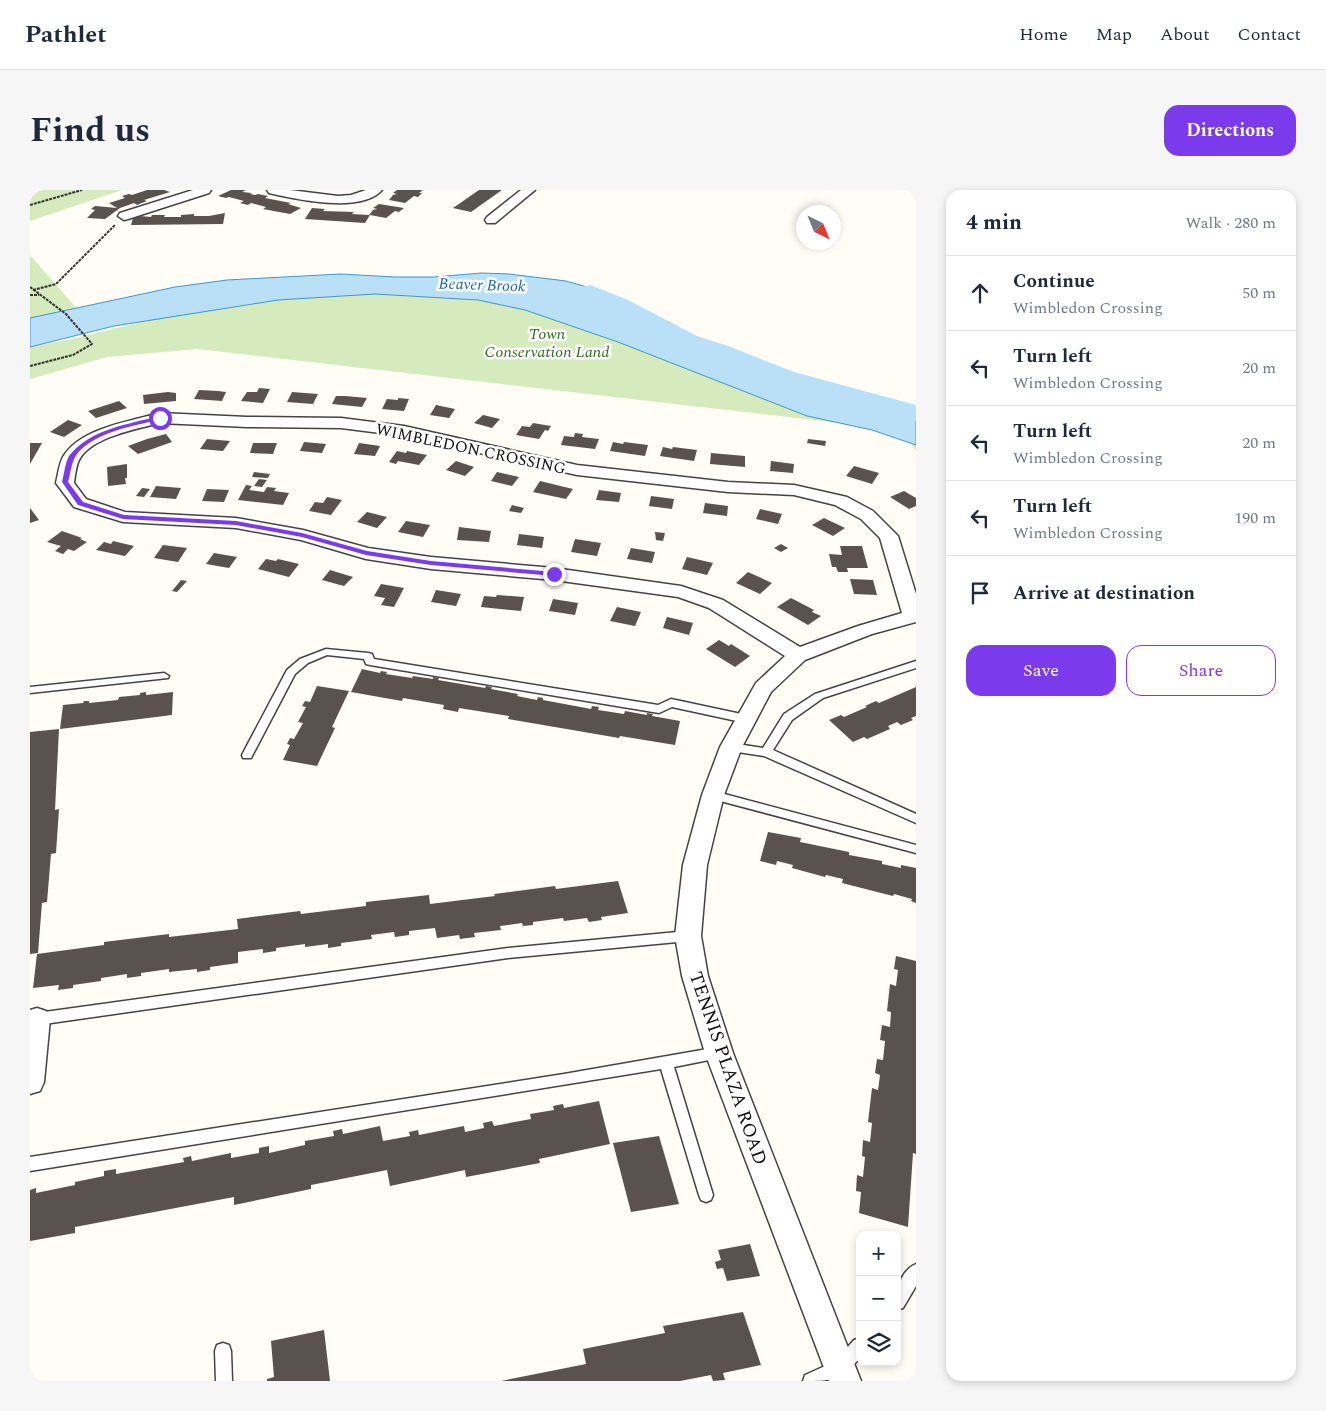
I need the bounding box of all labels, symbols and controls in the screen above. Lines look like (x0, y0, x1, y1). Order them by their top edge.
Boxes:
text: Pathlet (25, 17, 107, 53)
text: Home (1019, 21, 1068, 48)
text: Map (1096, 21, 1132, 48)
text: About (1160, 21, 1210, 48)
text: Contact (1238, 21, 1301, 48)
text: Find us (30, 104, 150, 157)
button: Directions (1164, 105, 1296, 156)
north arrow (796, 205, 841, 250)
text: 4 min (966, 207, 1022, 239)
text: Walk · 280 m (1185, 211, 1276, 235)
text: Continue (1013, 267, 1095, 296)
water label: Beaver Brook (438, 271, 526, 299)
icon: ahead (966, 279, 994, 307)
text: 50 m (1242, 281, 1276, 305)
text: Wimbledon Crossing (1013, 296, 1163, 320)
park label: Town Conservation Land (485, 322, 609, 364)
text: Turn left (1013, 342, 1092, 371)
icon: left (966, 354, 994, 382)
text: 20 m (1242, 356, 1276, 380)
text: Wimbledon Crossing (1013, 371, 1163, 395)
route start (149, 407, 172, 430)
street label: WIMBLEDON CROSSING (373, 417, 568, 481)
text: Turn left (1013, 417, 1092, 446)
icon: left (966, 429, 994, 457)
text: 20 m (1242, 431, 1276, 455)
text: Wimbledon Crossing (1013, 446, 1163, 470)
text: Turn left (1013, 492, 1092, 521)
icon: left (966, 504, 994, 532)
text: 190 m (1234, 506, 1276, 530)
text: Wimbledon Crossing (1013, 521, 1163, 545)
route end (543, 563, 566, 586)
icon: arrive (966, 579, 994, 607)
text: Arrive at destination (1013, 579, 1195, 608)
button: Save (966, 645, 1116, 696)
button: Share (1126, 645, 1276, 696)
street label: TENNIS PLAZA ROAD (681, 968, 774, 1169)
map controls (856, 1231, 901, 1366)
button: + (856, 1231, 901, 1276)
button: − (856, 1276, 901, 1321)
button: layers (856, 1321, 901, 1366)

